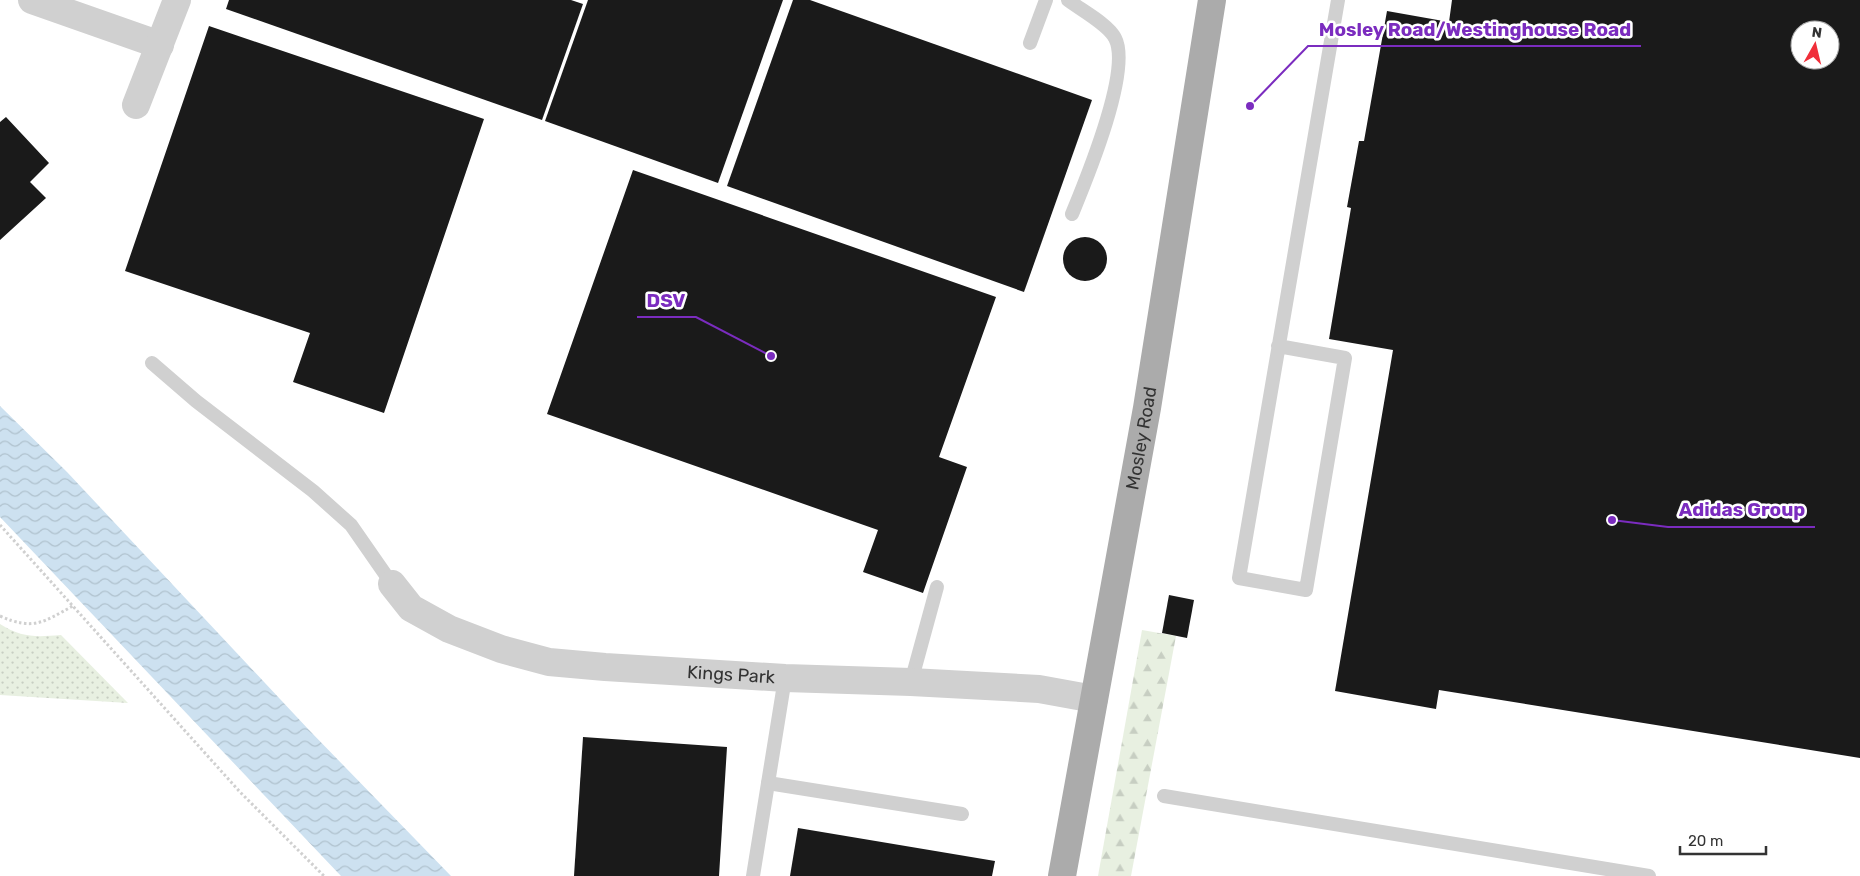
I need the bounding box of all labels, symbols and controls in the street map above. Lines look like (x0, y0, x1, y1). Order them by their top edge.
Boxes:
callout: Mosley Road/Westinghouse Road (1308, 12, 1641, 46)
text: Mosley Road/Westinghouse Road (1319, 18, 1631, 41)
north arrow (1790, 20, 1840, 70)
text: N (1811, 24, 1823, 42)
callout: DSV (637, 283, 696, 317)
text: DSV (647, 289, 685, 312)
street label: Mosley Road (1121, 385, 1161, 492)
callout: Adidas Group (1668, 493, 1815, 527)
text: Adidas Group (1679, 498, 1805, 521)
street label: Kings Park (687, 661, 776, 688)
scale bar (1680, 824, 1766, 856)
text: 20 m (1688, 832, 1723, 850)

